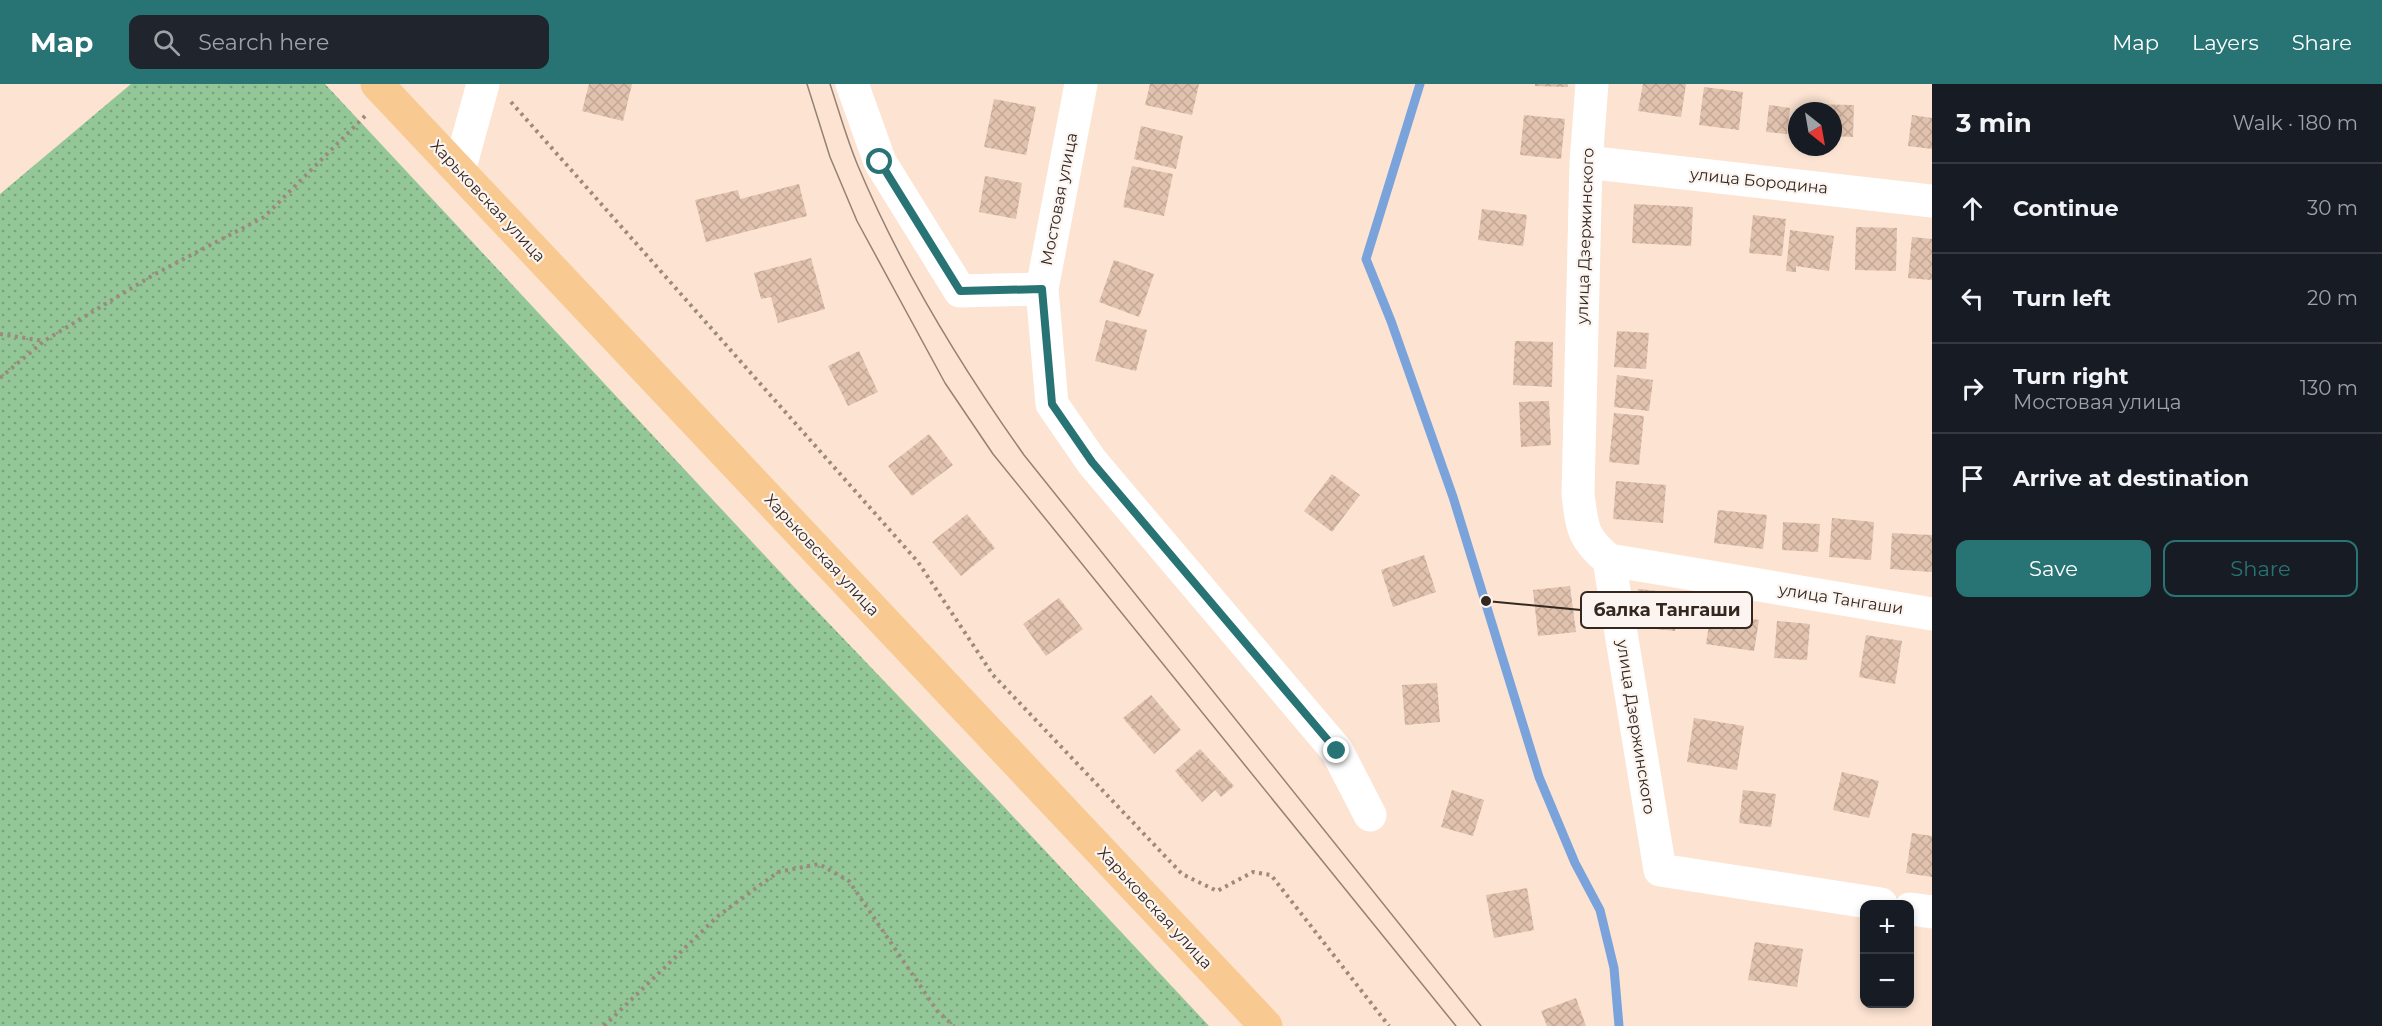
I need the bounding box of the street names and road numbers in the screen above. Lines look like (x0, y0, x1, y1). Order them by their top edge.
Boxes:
street label: Мостовая улица (1037, 131, 1081, 267)
street label: Харьковская улица (427, 136, 549, 266)
street label: улица Дзержинского (1572, 147, 1598, 326)
street label: улица Бородина (1688, 164, 1829, 198)
street label: Харьковская улица (761, 490, 883, 620)
street label: улица Тангаши (1776, 580, 1905, 618)
street label: улица Дзержинского (1613, 637, 1659, 816)
street label: Харьковская улица (1094, 843, 1216, 973)

